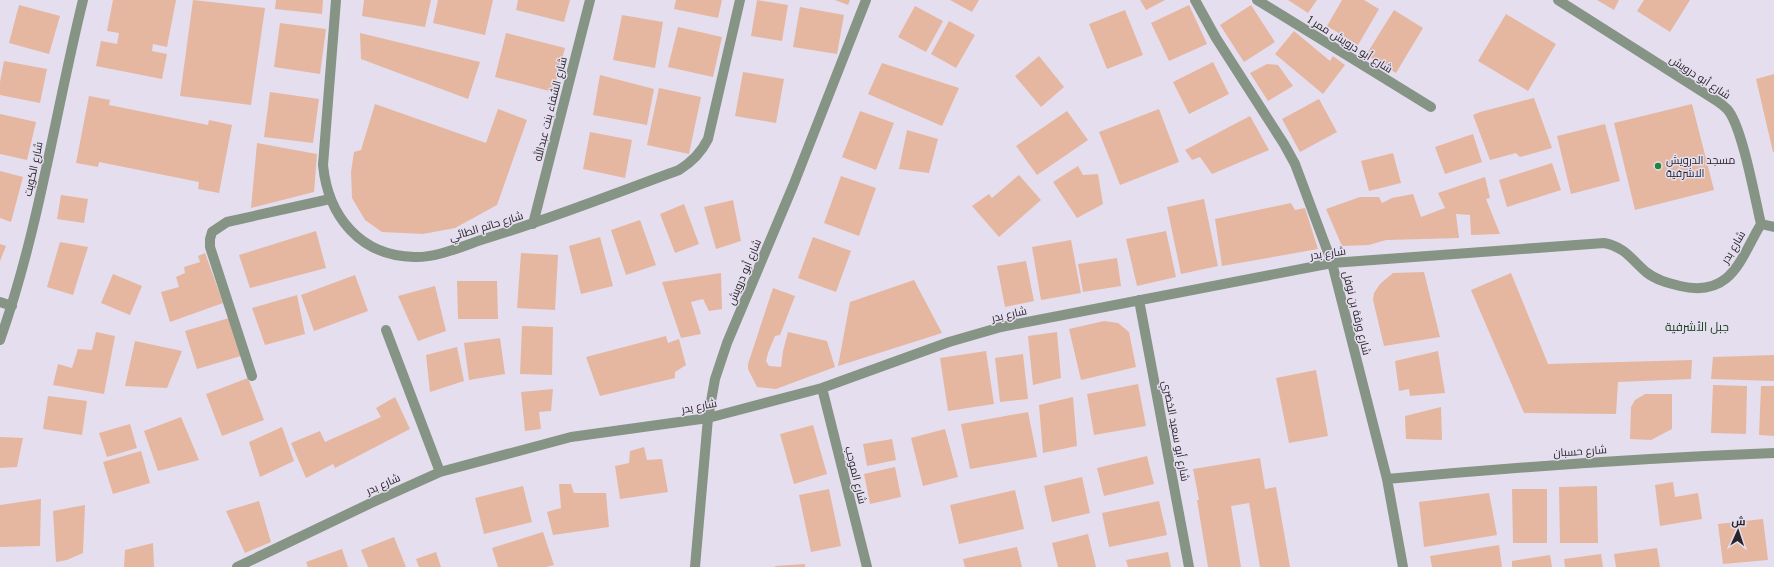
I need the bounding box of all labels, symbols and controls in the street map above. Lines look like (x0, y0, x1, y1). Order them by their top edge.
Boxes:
street label: شارع أبو درويش ممر 1 (1304, 12, 1395, 77)
street label: شارع أبو درويش (1666, 52, 1733, 103)
street label: شارع الشفاء بنت عبدالله (529, 55, 571, 163)
street label: شارع الكويت (20, 140, 47, 198)
place label: مسجد الدرويش الاشرفية (1666, 153, 1735, 180)
marker: مسجد الدرويش الاشرفية (1653, 161, 1663, 171)
street label: شارع حاتم الطائي (447, 208, 525, 246)
street label: شارع بدر (1717, 228, 1749, 267)
street label: شارع أبو درويش (724, 237, 765, 307)
street label: شارع بدر (1308, 244, 1347, 264)
street label: شارع ورقة بن نوفل (1339, 269, 1374, 357)
street label: شارع بدر (989, 303, 1028, 326)
district label: جبل الأشرفية (1665, 319, 1729, 334)
street label: شارع أبو سعيد الخضري (1157, 379, 1193, 483)
street label: شارع بدر (679, 396, 718, 417)
street label: شارع حسبان (1553, 442, 1607, 461)
street label: شارع الموجب (841, 445, 870, 506)
street label: شارع بدر (363, 470, 403, 499)
north arrow (1718, 511, 1758, 551)
text: ش (1731, 514, 1746, 528)

